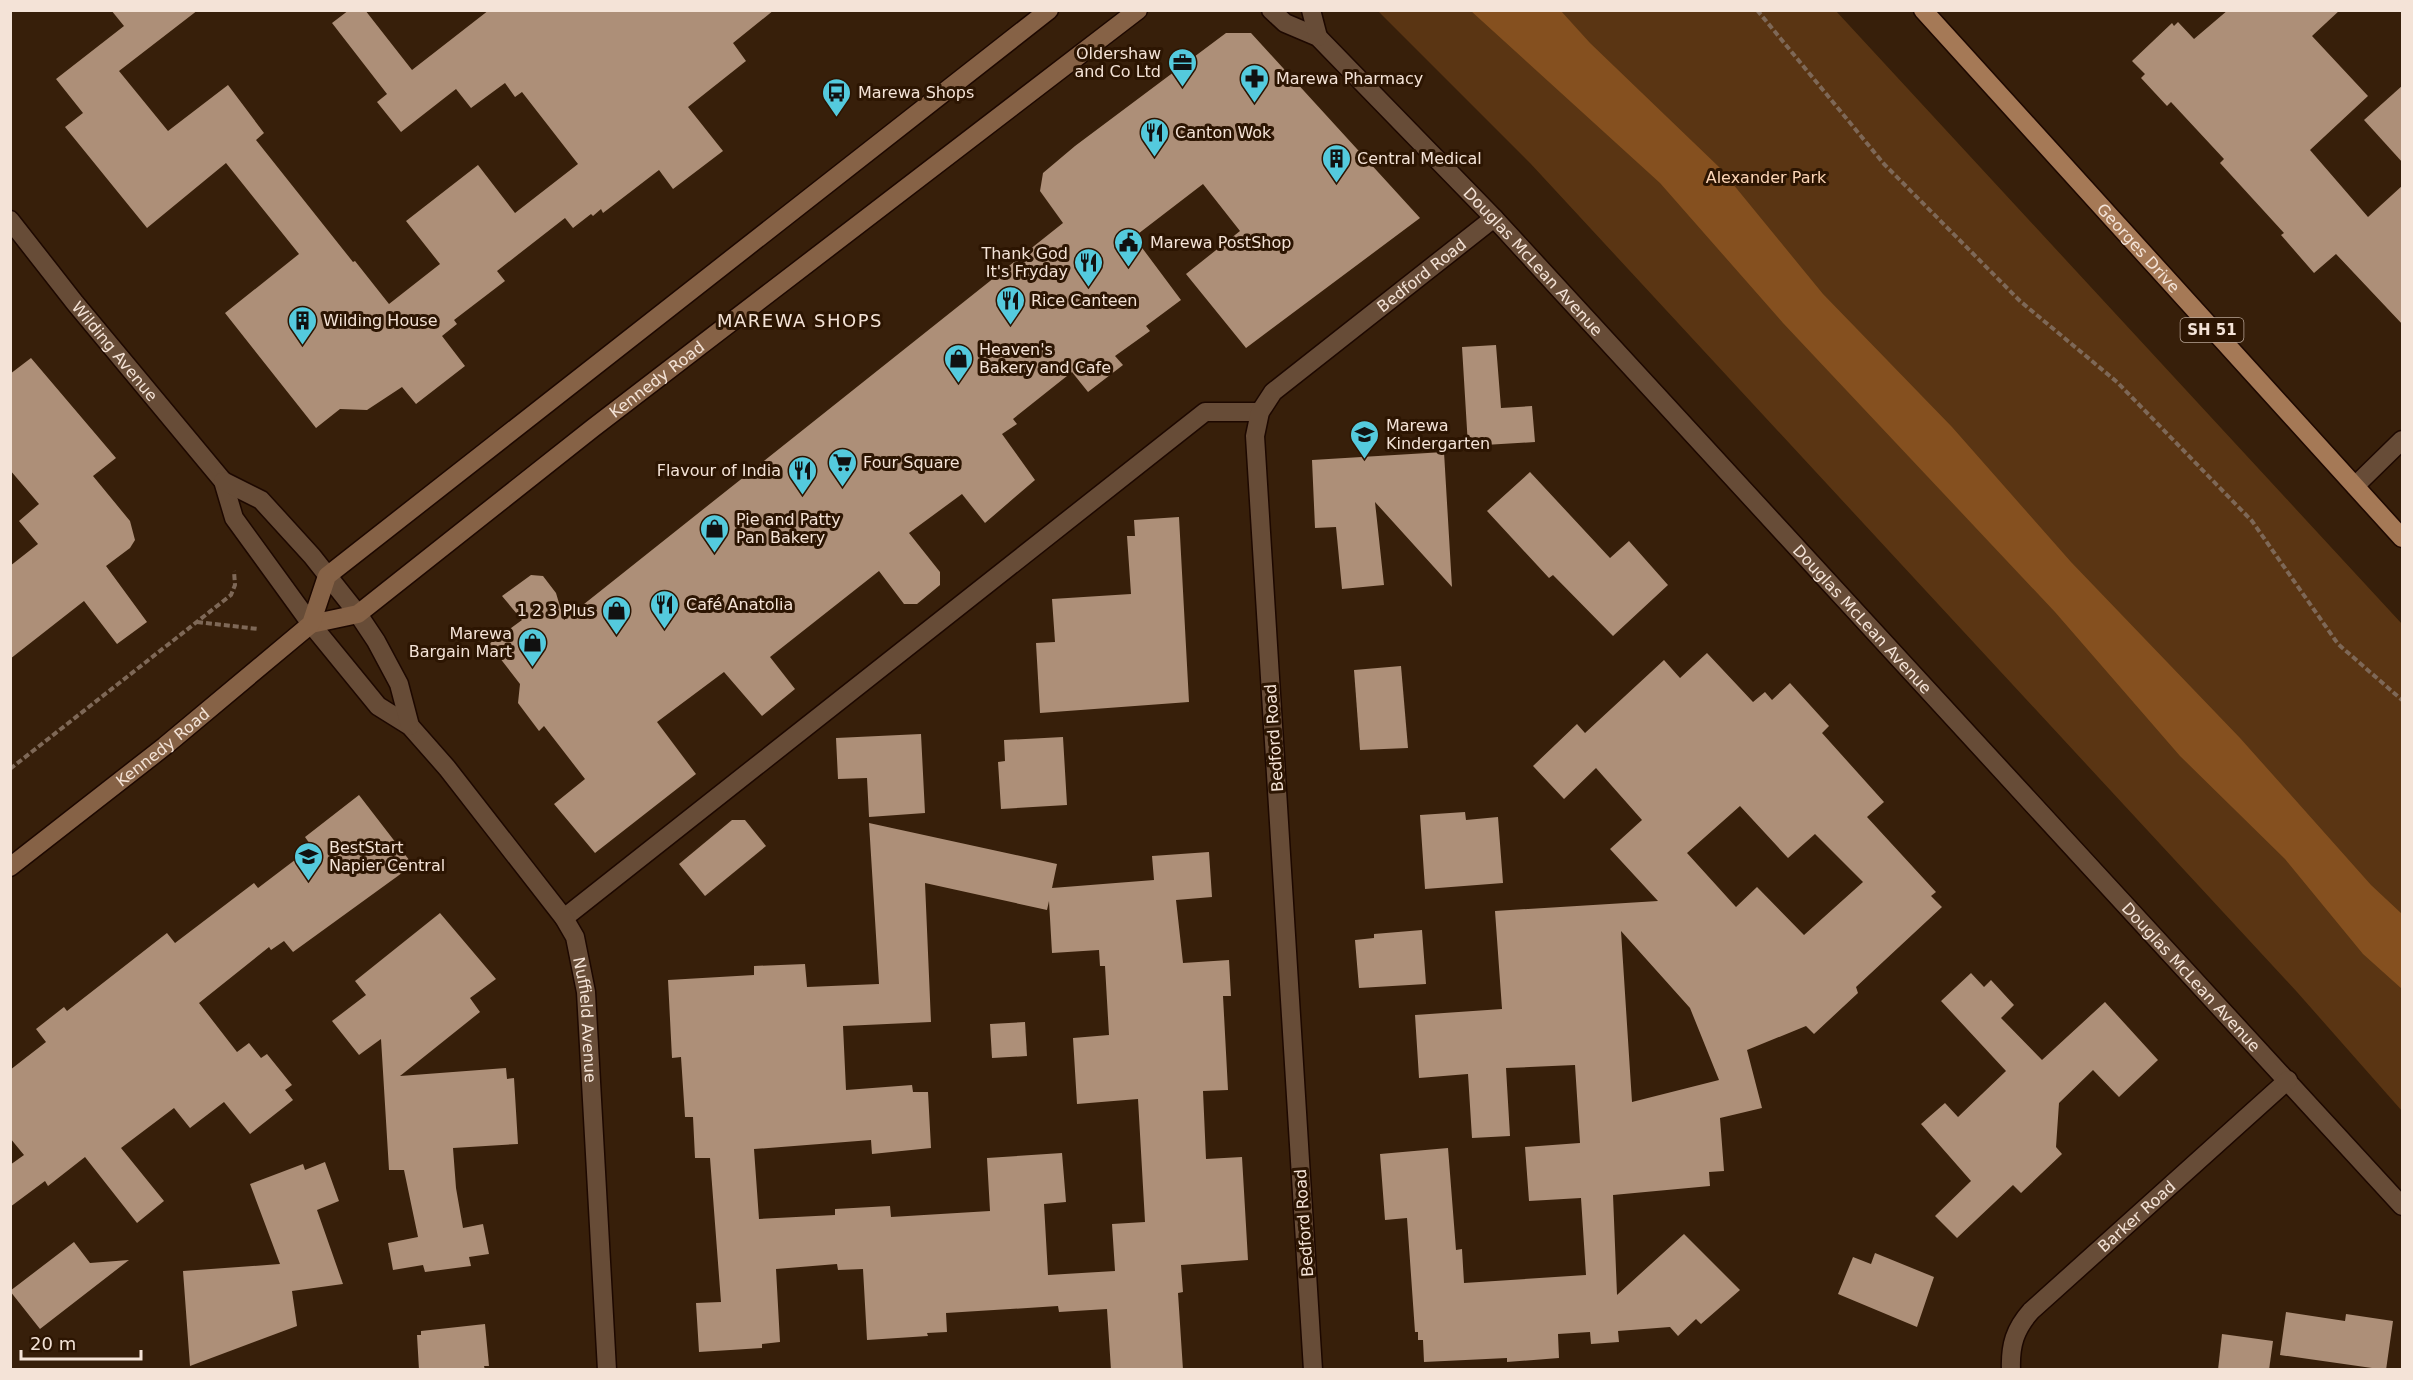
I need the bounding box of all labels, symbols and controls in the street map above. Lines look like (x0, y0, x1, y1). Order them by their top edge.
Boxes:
place label: Oldershaw and Co Ltd (1074, 44, 1161, 81)
office icon: Oldershaw and Co Ltd (1166, 46, 1198, 88)
pharmacy icon: Marewa Pharmacy (1239, 62, 1271, 104)
place label: Marewa Pharmacy (1276, 69, 1423, 88)
bus stop icon: Marewa Shops (821, 76, 853, 118)
place label: Marewa Shops (858, 83, 974, 102)
restaurant icon: Canton Wok (1138, 116, 1170, 158)
place label: Canton Wok (1175, 123, 1272, 142)
building icon: Central Medical (1320, 142, 1352, 184)
place label: Central Medical (1357, 149, 1482, 168)
park label: Alexander Park (1706, 168, 1827, 187)
street label: Douglas McLean Avenue (1460, 183, 1607, 340)
street label: Georges Drive (2093, 199, 2184, 297)
public building icon: Marewa PostShop (1113, 226, 1145, 268)
place label: Marewa PostShop (1150, 233, 1291, 252)
street label: Bedford Road (1373, 234, 1470, 316)
place label: Thank God It's Fryday (980, 244, 1068, 281)
restaurant icon: Thank God It's Fryday (1073, 246, 1105, 288)
restaurant icon: Rice Canteen (994, 284, 1026, 326)
place label: Rice Canteen (1031, 291, 1138, 310)
street label: Wilding Avenue (68, 297, 162, 405)
building icon: Wilding House (286, 304, 318, 346)
district label: MAREWA SHOPS (717, 310, 883, 331)
place label: Wilding House (323, 311, 437, 330)
road number: SH 51 (2180, 318, 2244, 342)
street label: Kennedy Road (605, 337, 708, 422)
place label: Heaven's Bakery and Cafe (979, 340, 1111, 377)
shop icon: Heaven's Bakery and Cafe (942, 342, 974, 384)
place label: Marewa Kindergarten (1386, 416, 1490, 453)
school or university icon: Marewa Kindergarten (1349, 418, 1381, 460)
supermarket icon: Four Square (826, 446, 858, 488)
place label: Four Square (863, 453, 960, 472)
restaurant icon: Flavour of India (786, 454, 818, 496)
place label: Flavour of India (657, 461, 781, 480)
place label: Pie and Patty Pan Bakery (736, 510, 841, 547)
shop icon: Pie and Patty Pan Bakery (699, 512, 731, 554)
street label: Douglas McLean Avenue (1789, 540, 1936, 697)
restaurant icon: Café Anatolia (649, 588, 681, 630)
shop icon: 1 2 3 Plus (600, 594, 632, 636)
place label: Café Anatolia (686, 595, 793, 614)
place label: 1 2 3 Plus (517, 601, 595, 620)
place label: Marewa Bargain Mart (409, 624, 512, 661)
shop icon: Marewa Bargain Mart (517, 626, 549, 668)
street label: Bedford Road (1261, 683, 1287, 793)
street label: Kennedy Road (112, 704, 213, 790)
place label: BestStart Napier Central (329, 838, 445, 875)
school or university icon: BestStart Napier Central (292, 840, 324, 882)
street label: Douglas McLean Avenue (2118, 898, 2265, 1055)
street label: Nuffield Avenue (570, 955, 601, 1083)
street label: Bedford Road (1291, 1168, 1317, 1278)
street label: Barker Road (2094, 1176, 2179, 1256)
scale bar (21, 1323, 141, 1361)
text: 20 m (30, 1333, 76, 1354)

